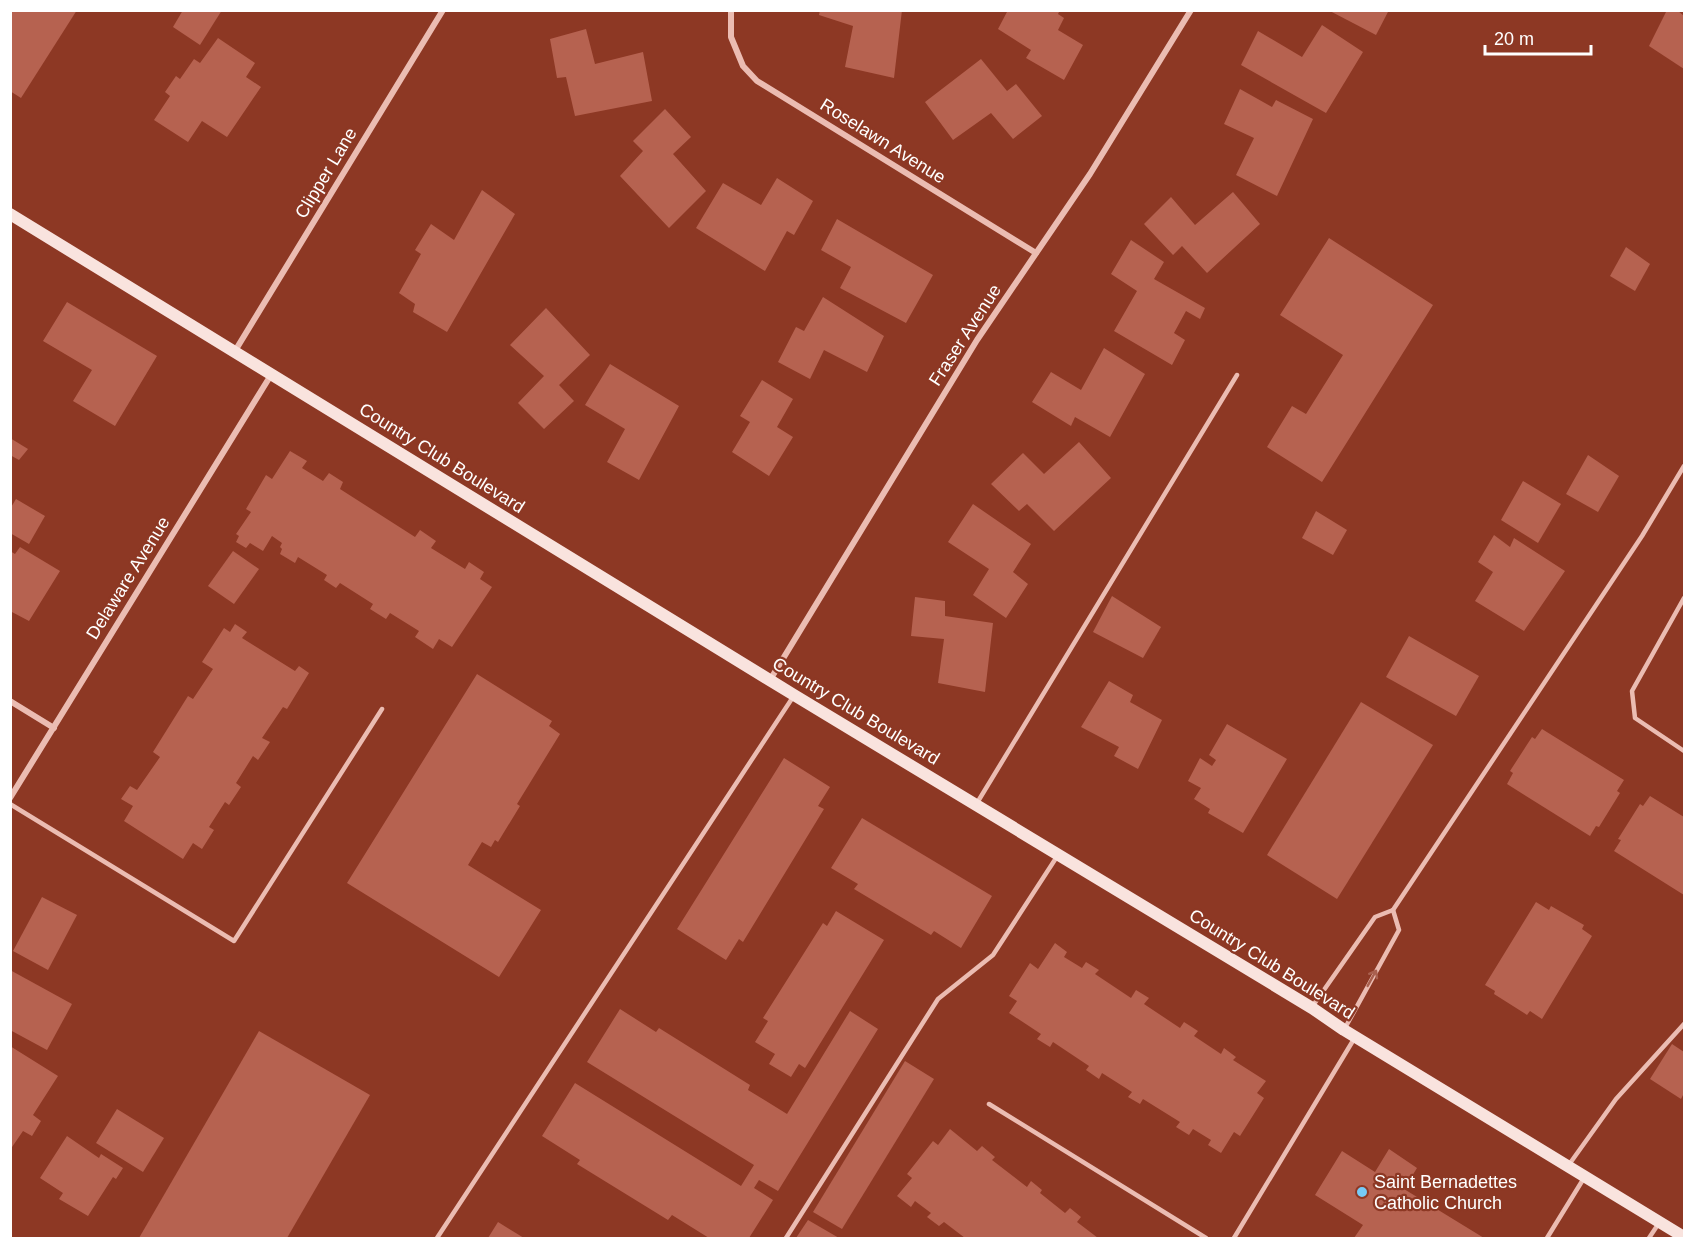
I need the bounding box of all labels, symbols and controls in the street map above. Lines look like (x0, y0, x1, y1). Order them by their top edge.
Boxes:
scale bar (1485, 18, 1592, 56)
text: 20 m (1494, 29, 1534, 49)
street label: Roselawn Avenue (817, 94, 949, 188)
street label: Clipper Lane (291, 124, 361, 222)
street label: Fraser Avenue (925, 281, 1005, 389)
street label: Country Club Boulevard (356, 399, 528, 517)
street label: Delaware Avenue (82, 513, 174, 643)
street label: Country Club Boulevard (769, 653, 943, 769)
street label: Country Club Boulevard (1186, 905, 1358, 1023)
one-way arrow (1367, 970, 1378, 988)
place label: Saint Bernadettes Catholic Church (1374, 1172, 1517, 1213)
marker: Saint Bernadettes Catholic Church (1355, 1185, 1369, 1199)

